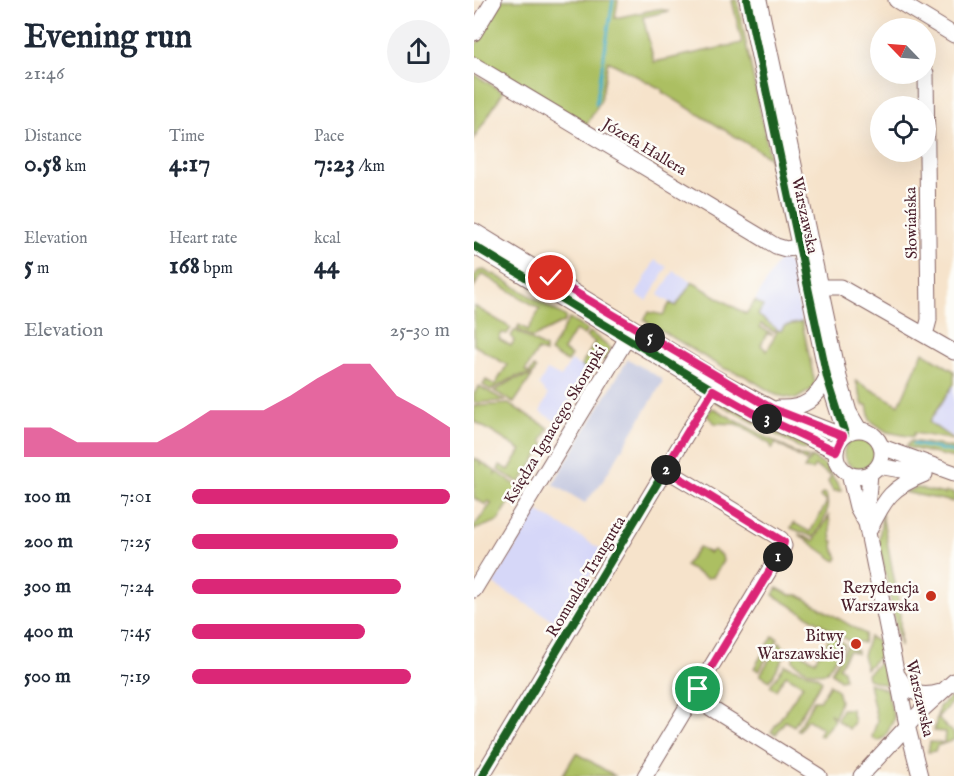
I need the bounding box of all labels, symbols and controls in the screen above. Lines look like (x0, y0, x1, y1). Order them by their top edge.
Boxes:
text: Evening run (24, 17, 192, 59)
north arrow (870, 18, 936, 84)
map controls (870, 18, 936, 162)
button: share (387, 20, 450, 83)
text: 21:46 (24, 61, 64, 86)
button: locate (870, 96, 936, 162)
street label: Józefa Hallera (596, 114, 690, 181)
text: Distance (24, 127, 82, 147)
text: Time (169, 127, 205, 147)
text: Pace (314, 127, 344, 147)
text: 0.58 (24, 147, 62, 180)
text: 4:17 (169, 147, 210, 180)
text: 7:23 (314, 147, 355, 180)
text: km (62, 157, 86, 177)
text: /km (355, 157, 385, 177)
street label: Warszawska (786, 175, 822, 256)
street label: Słowiańska (901, 187, 923, 259)
text: Elevation (24, 229, 87, 249)
text: Heart rate (169, 229, 237, 249)
text: kcal (314, 229, 341, 249)
text: 5 (24, 249, 33, 282)
text: 168 (169, 249, 200, 282)
text: 44 (314, 249, 340, 282)
pin (525, 252, 576, 303)
text: m (33, 259, 49, 279)
text: bpm (200, 259, 233, 279)
icon: check (534, 261, 567, 294)
text: Elevation (24, 318, 103, 343)
text: 25–30 m (390, 318, 450, 343)
pin: 5 (635, 323, 665, 353)
text: 5 (647, 328, 653, 348)
street label: Księdza Ignacego Skorupki (500, 342, 611, 508)
pin: 3 (752, 404, 782, 434)
text: 3 (764, 409, 770, 429)
pin: 2 (651, 455, 681, 485)
text: 2 (662, 460, 670, 480)
text: 100 m (24, 484, 71, 509)
text: 7:01 (120, 484, 152, 509)
street label: Romualda Traugutta (543, 513, 631, 641)
text: 200 m (24, 529, 73, 554)
text: 7:25 (120, 529, 151, 554)
pin: 1 (763, 542, 793, 572)
text: 1 (775, 547, 781, 567)
text: 300 m (24, 574, 71, 599)
text: 7:24 (120, 574, 154, 599)
place label: Rezydencja Warszawska (841, 579, 919, 617)
marker: Rezydencja Warszawska (924, 589, 938, 603)
text: 400 m (24, 619, 73, 644)
text: 7:45 (120, 619, 152, 644)
place label: Bitwy Warszawskiej (757, 627, 844, 665)
marker: Bitwy Warszawskiej (849, 637, 863, 651)
street label: Warszawska (900, 658, 938, 739)
pin (672, 663, 723, 714)
text: 500 m (24, 664, 71, 689)
text: 7:19 (120, 664, 151, 689)
icon: arrive (681, 672, 714, 705)

